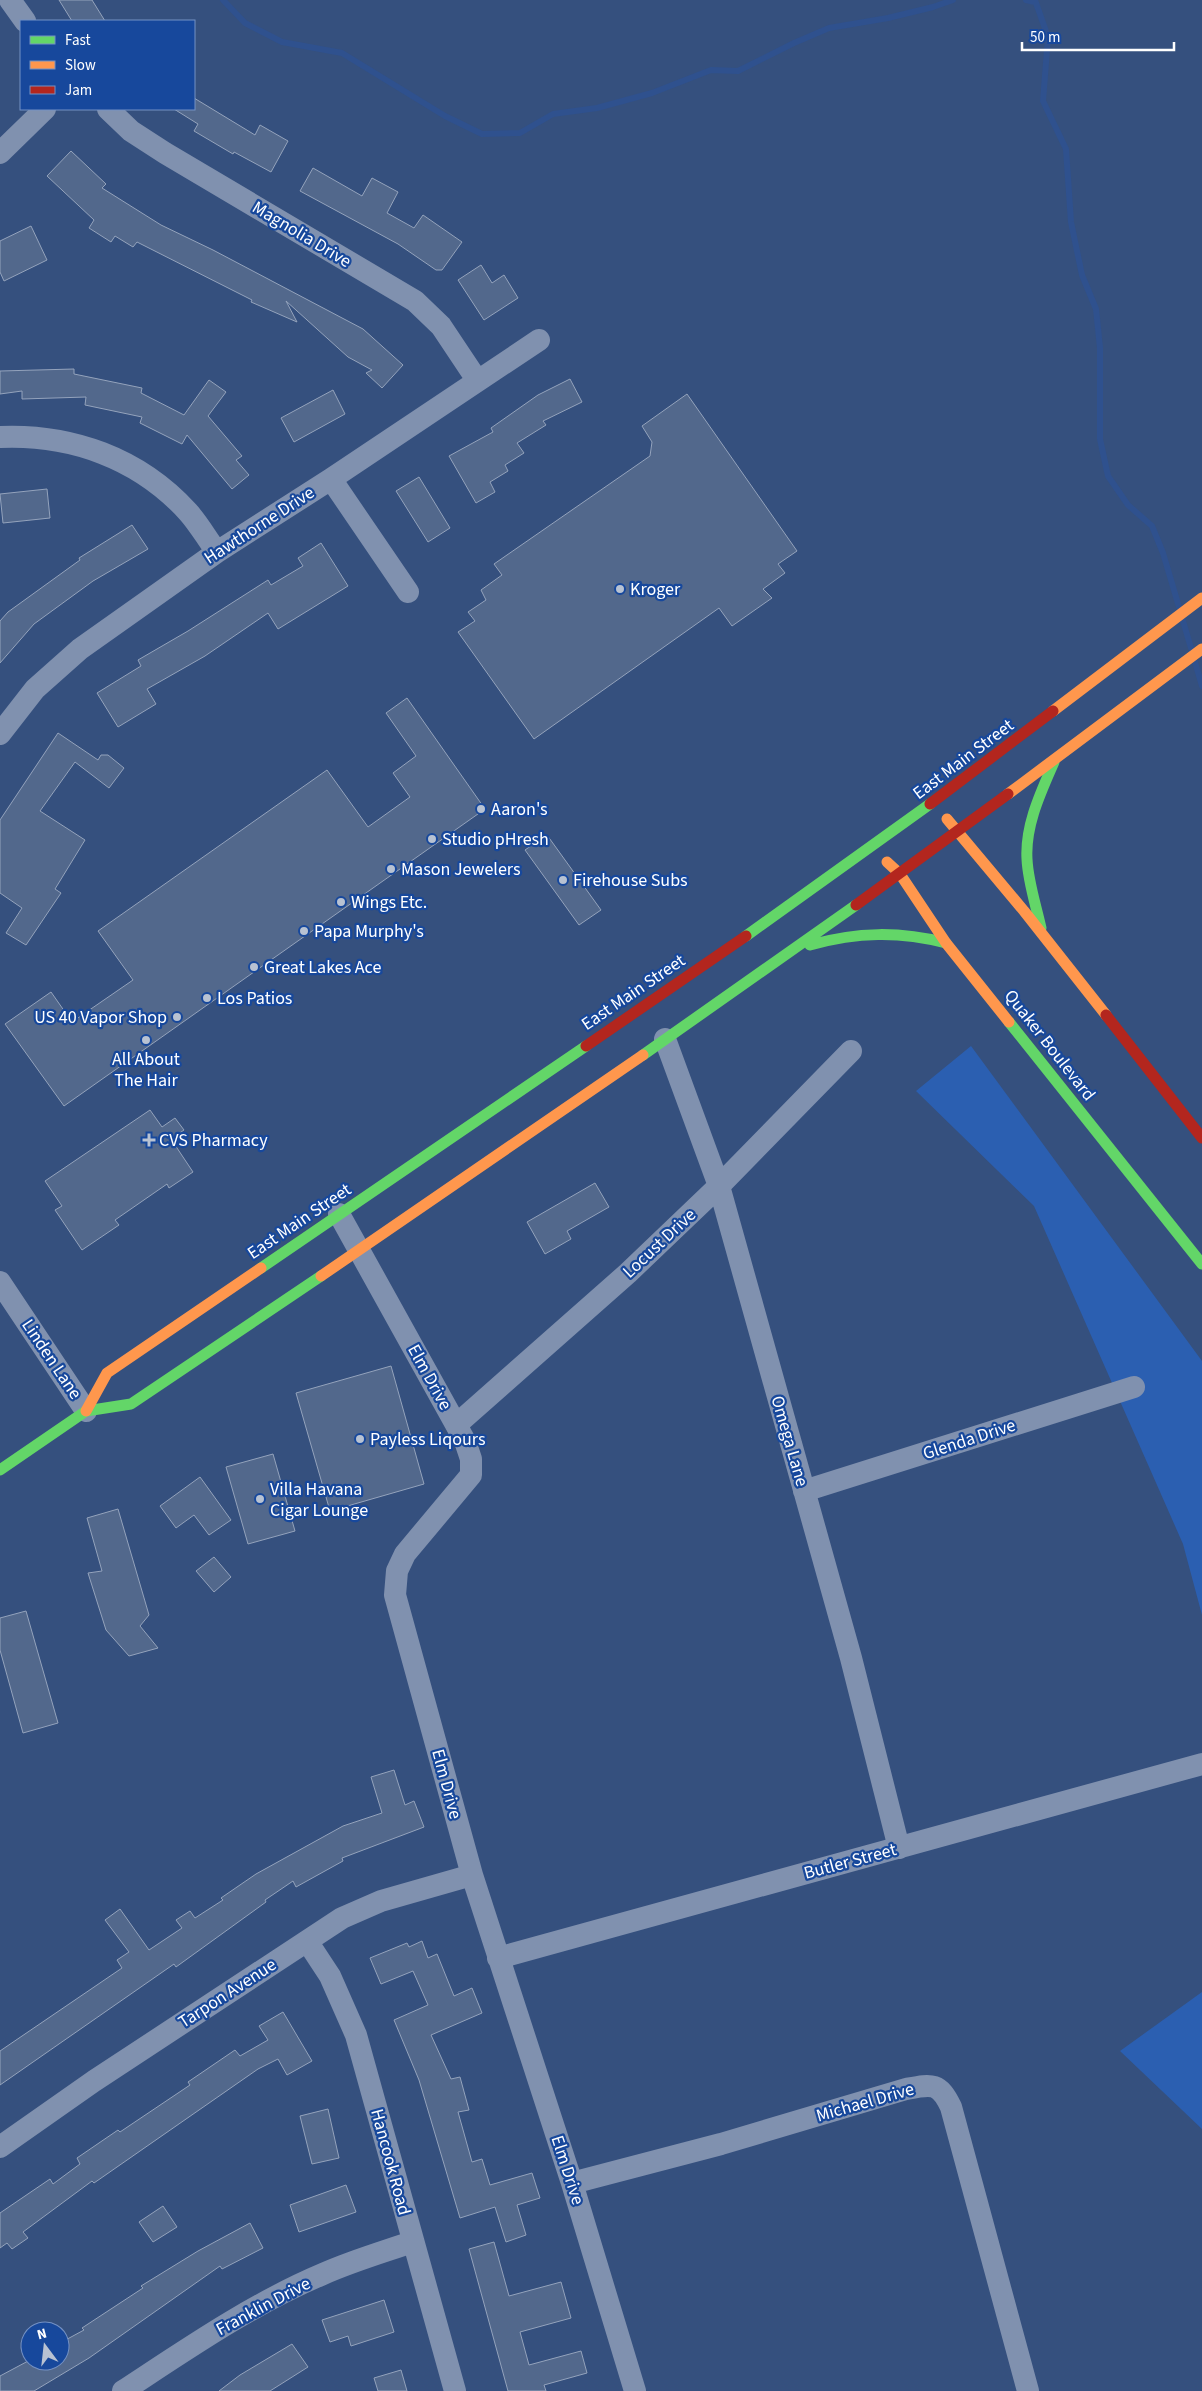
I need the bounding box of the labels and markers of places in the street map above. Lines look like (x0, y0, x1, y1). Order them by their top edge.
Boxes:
place label: Kroger (630, 577, 681, 602)
marker: Kroger (614, 583, 626, 595)
place label: Aaron's (491, 797, 548, 822)
marker: Aaron's (475, 803, 487, 815)
place label: Studio pHresh (442, 827, 549, 852)
marker: Studio pHresh (426, 833, 438, 845)
place label: Mason Jewelers (401, 857, 521, 882)
marker: Mason Jewelers (385, 863, 397, 875)
place label: Firehouse Subs (573, 868, 688, 893)
marker: Firehouse Subs (557, 874, 569, 886)
place label: Wings Etc. (351, 890, 427, 915)
marker: Wings Etc. (335, 896, 347, 908)
place label: Papa Murphy's (314, 919, 424, 944)
marker: Papa Murphy's (298, 925, 310, 937)
place label: Great Lakes Ace (264, 955, 381, 980)
marker: Great Lakes Ace (248, 961, 260, 973)
place label: Los Patios (217, 986, 292, 1011)
marker: Los Patios (201, 992, 213, 1004)
place label: US 40 Vapor Shop (34, 1005, 167, 1030)
marker: US 40 Vapor Shop (171, 1011, 183, 1023)
marker: All About The Hair (140, 1034, 152, 1046)
place label: All About The Hair (112, 1047, 180, 1093)
place label: CVS Pharmacy (159, 1128, 268, 1153)
marker: CVS Pharmacy (143, 1134, 155, 1146)
place label: Payless Liqours (370, 1427, 486, 1452)
marker: Payless Liqours (354, 1433, 366, 1445)
place label: Villa Havana Cigar Lounge (270, 1477, 368, 1523)
marker: Villa Havana Cigar Lounge (254, 1493, 266, 1505)

